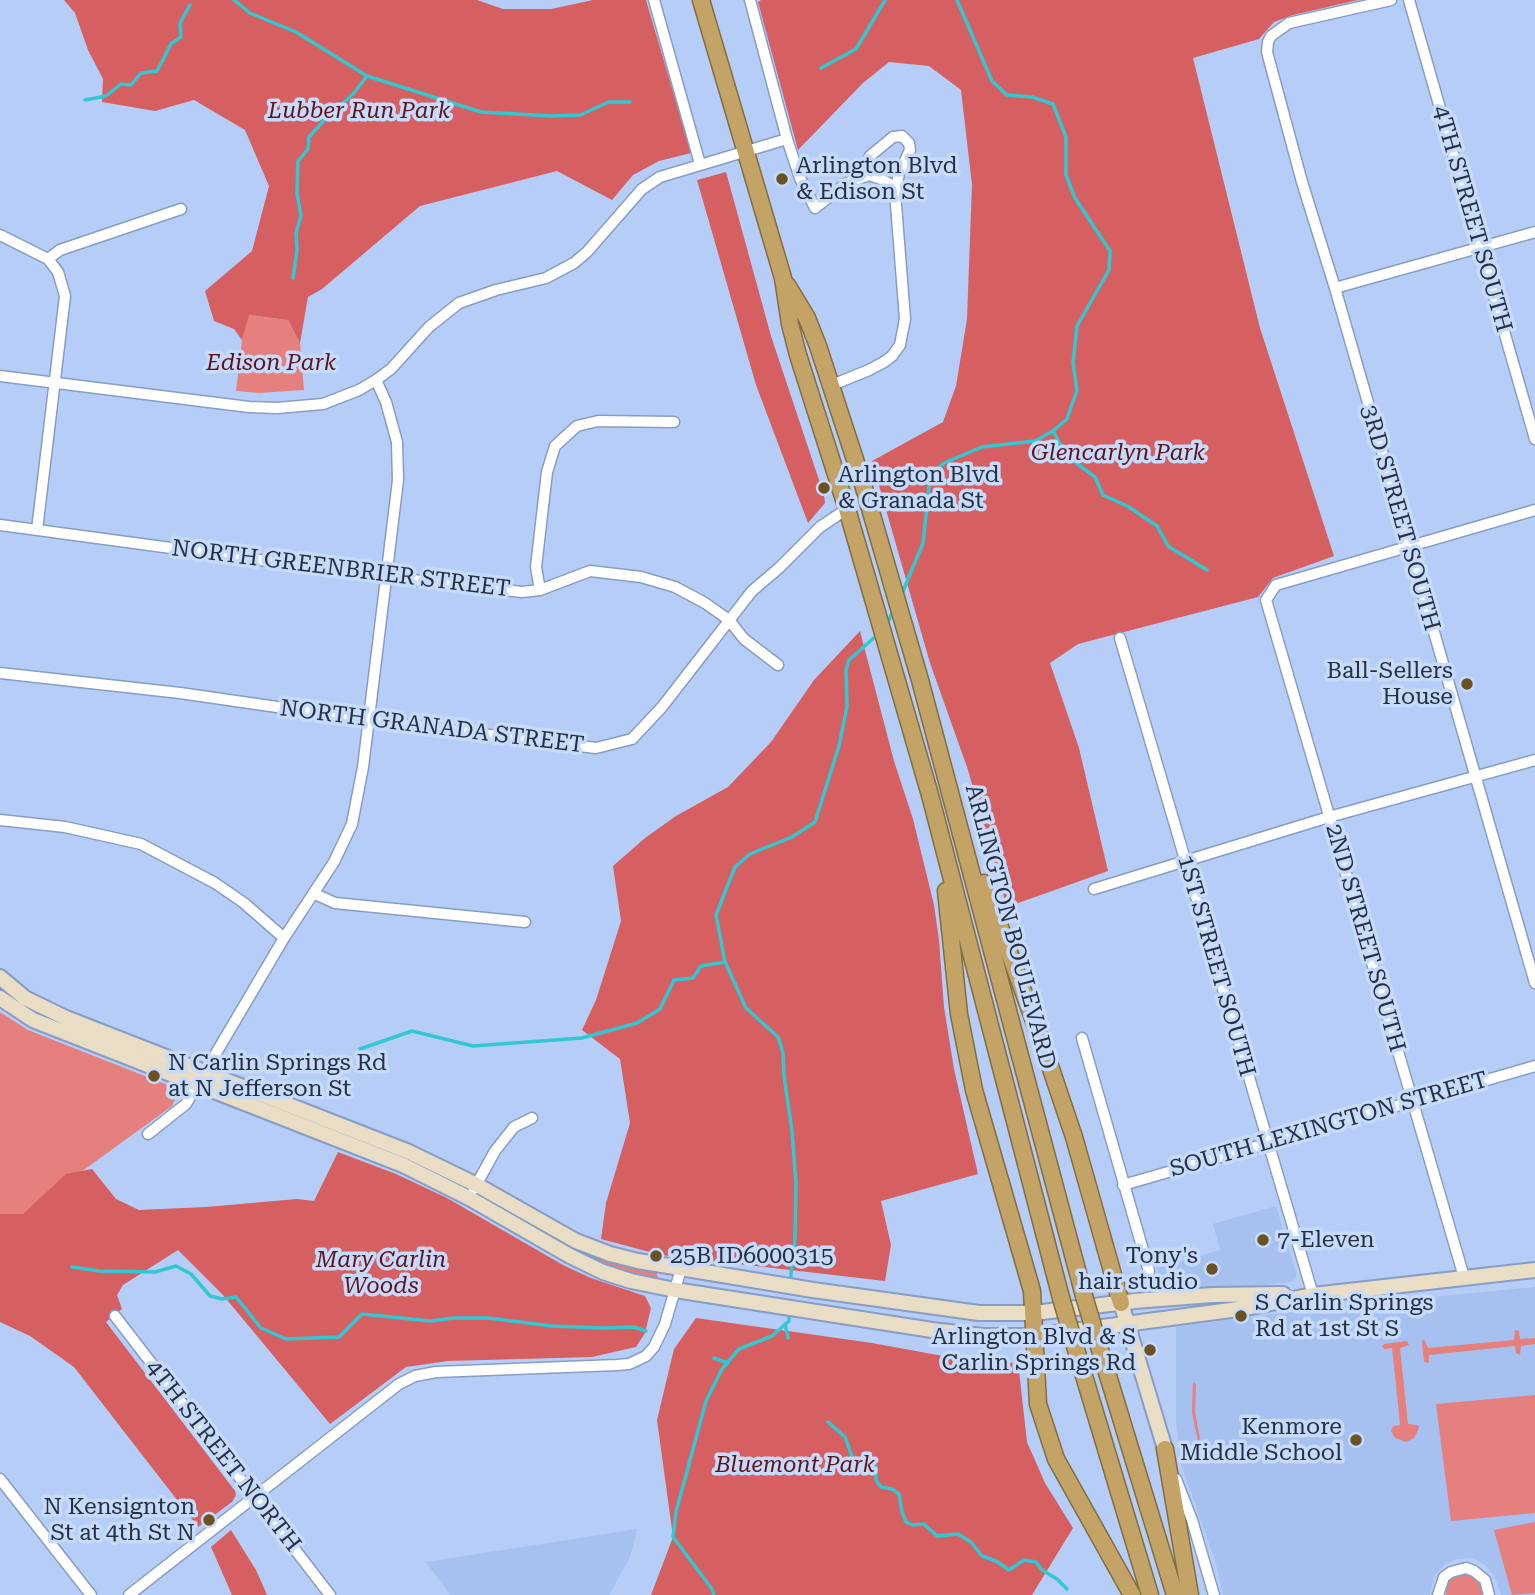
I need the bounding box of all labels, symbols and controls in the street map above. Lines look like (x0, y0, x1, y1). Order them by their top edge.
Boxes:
park label: Lubber Run Park (268, 97, 450, 125)
street label: 4TH STREET SOUTH (1426, 103, 1518, 335)
place label: Arlington Blvd & Edison St (796, 152, 957, 206)
marker: Arlington Blvd & Edison St (774, 171, 790, 187)
park label: Edison Park (206, 349, 336, 377)
street label: 3RD STREET SOUTH (1355, 402, 1445, 634)
park label: Glencarlyn Park (1031, 439, 1205, 467)
place label: Arlington Blvd & Granada St (838, 461, 999, 515)
marker: Arlington Blvd & Granada St (816, 480, 832, 496)
street label: NORTH GREENBRIER STREET (170, 535, 512, 603)
place label: Ball-Sellers House (1327, 657, 1453, 711)
marker: Ball-Sellers House (1459, 676, 1475, 692)
street label: NORTH GRANADA STREET (278, 695, 586, 759)
street label: ARLINGTON BOULEVARD (959, 781, 1061, 1073)
street label: 2ND STREET SOUTH (1319, 821, 1411, 1055)
street label: 1ST STREET SOUTH (1171, 852, 1261, 1080)
place label: N Carlin Springs Rd at N Jefferson St (168, 1049, 387, 1103)
street label: SOUTH LEXINGTON STREET (1167, 1066, 1491, 1184)
marker: N Carlin Springs Rd at N Jefferson St (146, 1068, 162, 1084)
place label: 7-Eleven (1277, 1226, 1375, 1254)
marker: 7-Eleven (1255, 1232, 1271, 1248)
place label: 25B ID6000315 (670, 1242, 834, 1270)
place label: Tony's hair studio (1078, 1242, 1198, 1296)
park label: Mary Carlin Woods (316, 1246, 446, 1300)
marker: 25B ID6000315 (648, 1248, 664, 1264)
marker: Tony's hair studio (1204, 1261, 1220, 1277)
place label: S Carlin Springs Rd at 1st St S (1255, 1289, 1434, 1343)
marker: S Carlin Springs Rd at 1st St S (1233, 1308, 1249, 1324)
place label: Arlington Blvd & S Carlin Springs Rd (932, 1323, 1136, 1377)
marker: Arlington Blvd & S Carlin Springs Rd (1142, 1342, 1158, 1358)
street label: 4TH STREET NORTH (140, 1355, 306, 1557)
place label: Kenmore Middle School (1180, 1413, 1342, 1467)
marker: Kenmore Middle School (1348, 1432, 1364, 1448)
park label: Bluemont Park (715, 1451, 875, 1479)
place label: N Kensignton St at 4th St N (44, 1493, 195, 1547)
marker: N Kensignton St at 4th St N (201, 1512, 217, 1528)

